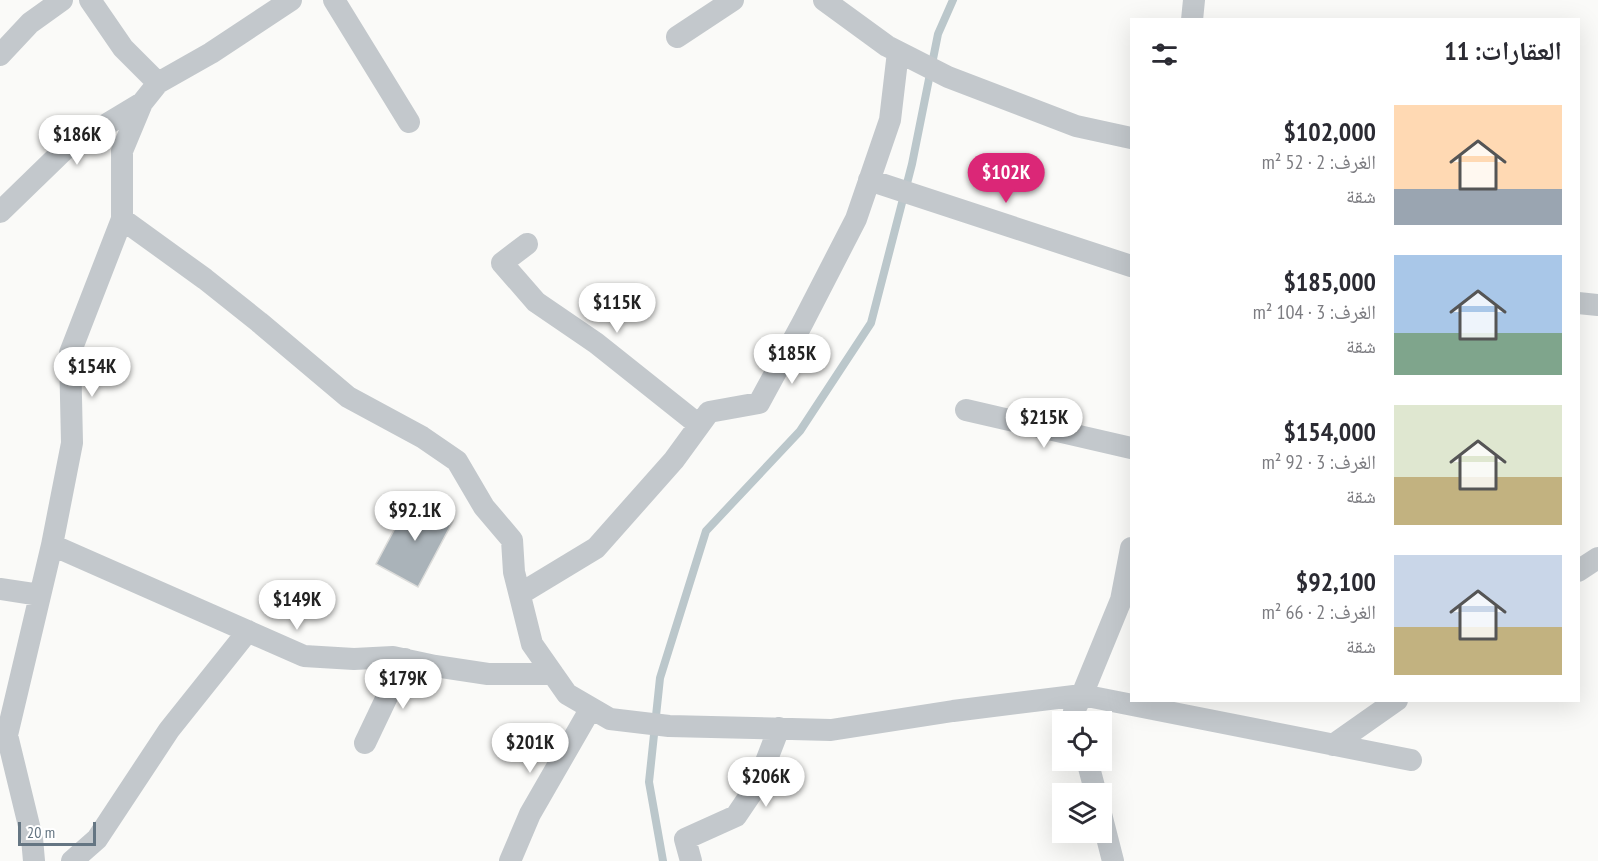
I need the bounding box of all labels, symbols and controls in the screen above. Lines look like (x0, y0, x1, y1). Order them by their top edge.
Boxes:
text: العقارات: 11 (1444, 34, 1562, 67)
icon: filters (1148, 38, 1181, 71)
pin: $186K (35, 115, 119, 166)
text: $102,000 (1283, 115, 1376, 148)
text: $186K (53, 121, 101, 147)
icon: home (1442, 129, 1514, 201)
text: الغرف: 2 · 52 m² (1262, 149, 1376, 175)
pin: $102K (964, 153, 1048, 204)
text: $102K (982, 159, 1030, 185)
text: شقة (1346, 183, 1376, 209)
text: $185,000 (1283, 265, 1376, 298)
icon: home (1442, 279, 1514, 351)
pin: $115K (575, 283, 659, 334)
text: $115K (593, 289, 641, 315)
text: الغرف: 3 · 104 m² (1253, 299, 1376, 325)
text: شقة (1346, 333, 1376, 359)
pin: $185K (750, 334, 834, 385)
text: $185K (768, 340, 816, 366)
pin: $154K (50, 347, 134, 398)
text: $154K (68, 353, 116, 379)
pin: $215K (1002, 398, 1086, 449)
text: $215K (1020, 404, 1068, 430)
text: $154,000 (1283, 415, 1376, 448)
icon: home (1442, 429, 1514, 501)
text: الغرف: 3 · 92 m² (1262, 449, 1376, 475)
text: شقة (1346, 483, 1376, 509)
pin: $92.1K (366, 491, 464, 542)
text: $92.1K (389, 497, 441, 523)
text: $92,100 (1296, 565, 1376, 598)
icon: home (1442, 579, 1514, 651)
pin: $149K (255, 580, 339, 631)
text: $149K (273, 586, 321, 612)
text: الغرف: 2 · 66 m² (1262, 599, 1376, 625)
text: شقة (1346, 633, 1376, 659)
pin: $179K (361, 659, 445, 710)
text: $179K (379, 665, 427, 691)
map controls (1052, 711, 1112, 843)
button: locate (1052, 711, 1112, 771)
pin: $201K (488, 723, 572, 774)
text: $201K (506, 729, 554, 755)
pin: $206K (724, 757, 808, 808)
text: $206K (742, 763, 790, 789)
button: layers (1052, 783, 1112, 843)
scale bar (18, 819, 96, 846)
text: 20 m (27, 822, 55, 842)

